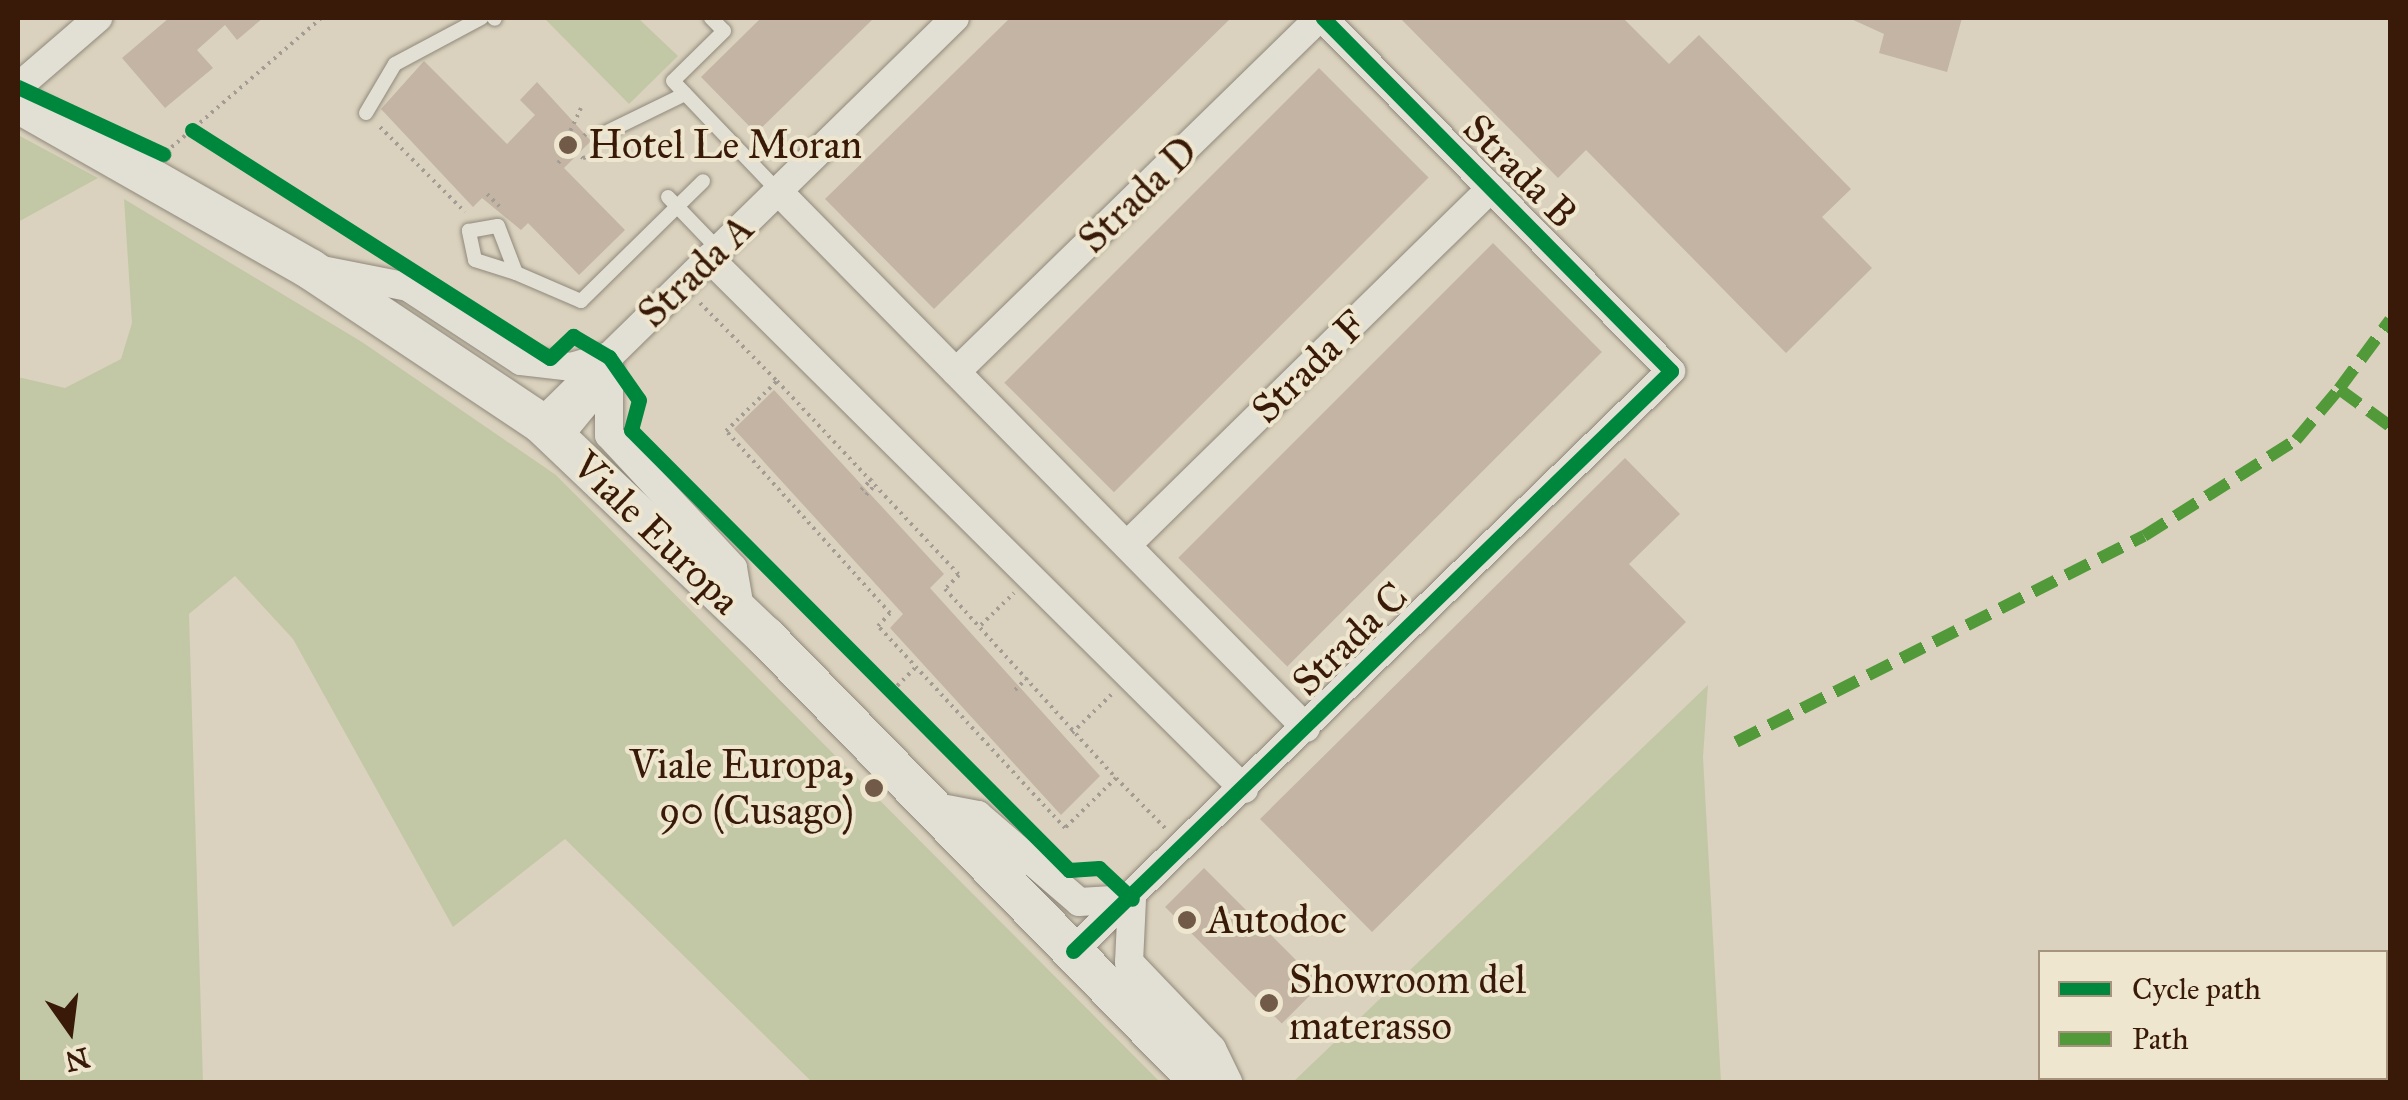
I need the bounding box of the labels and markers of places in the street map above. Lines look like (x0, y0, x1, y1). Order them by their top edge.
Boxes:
place label: Hotel Le Moran (588, 121, 862, 169)
marker: Hotel Le Moran (557, 134, 579, 156)
place label: Viale Europa, 90 (Cusago) (629, 741, 854, 835)
marker: Viale Europa, 90 (Cusago) (863, 777, 885, 799)
place label: Autodoc (1207, 896, 1347, 944)
marker: Autodoc (1176, 909, 1198, 931)
place label: Showroom del materasso (1289, 956, 1526, 1050)
marker: Showroom del materasso (1258, 992, 1280, 1014)

